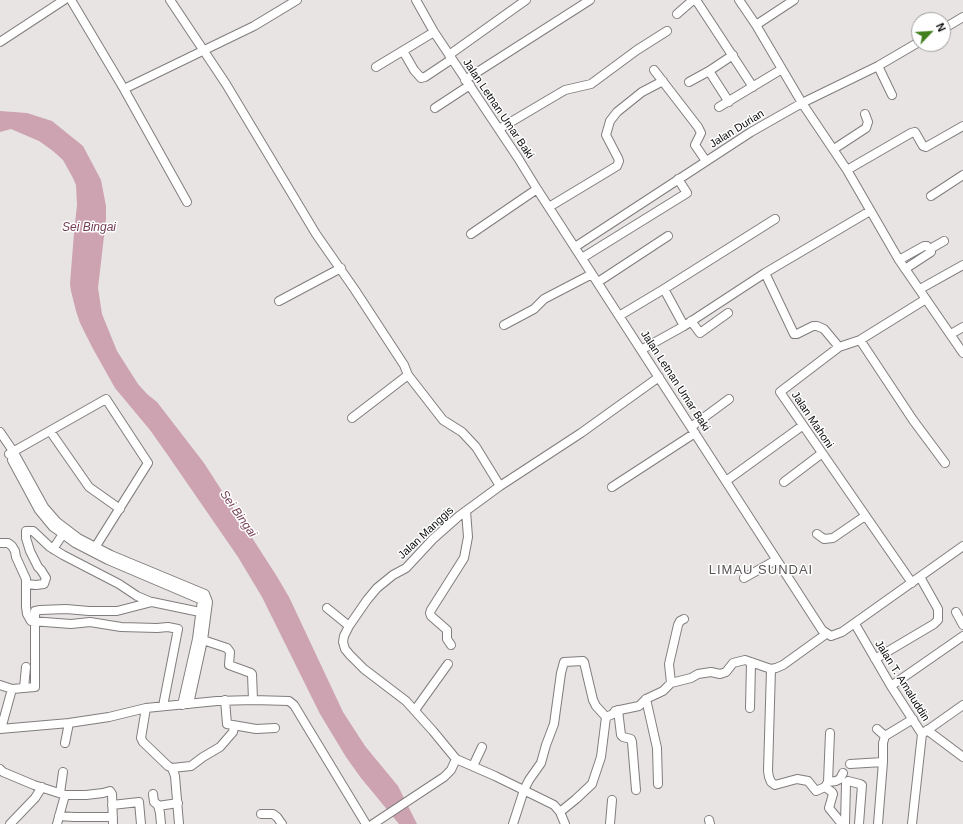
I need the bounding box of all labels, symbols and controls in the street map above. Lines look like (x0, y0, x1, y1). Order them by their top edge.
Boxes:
north arrow (911, 12, 951, 52)
text: N (934, 21, 948, 33)
street label: Jalan Letnan Umar Baki (460, 57, 536, 161)
street label: Jalan Durian (707, 107, 767, 151)
water label: Sei Bingai (62, 221, 116, 235)
street label: Jalan Letnan Umar Baki (637, 328, 713, 434)
street label: Jalan Mahoni (788, 389, 836, 451)
water label: Sei Bingai (217, 488, 259, 540)
street label: Jalan Manggis (396, 504, 456, 562)
district label: LIMAU SUNDAI (709, 562, 813, 578)
street label: Jalan T. Amaluddin (872, 638, 932, 724)

